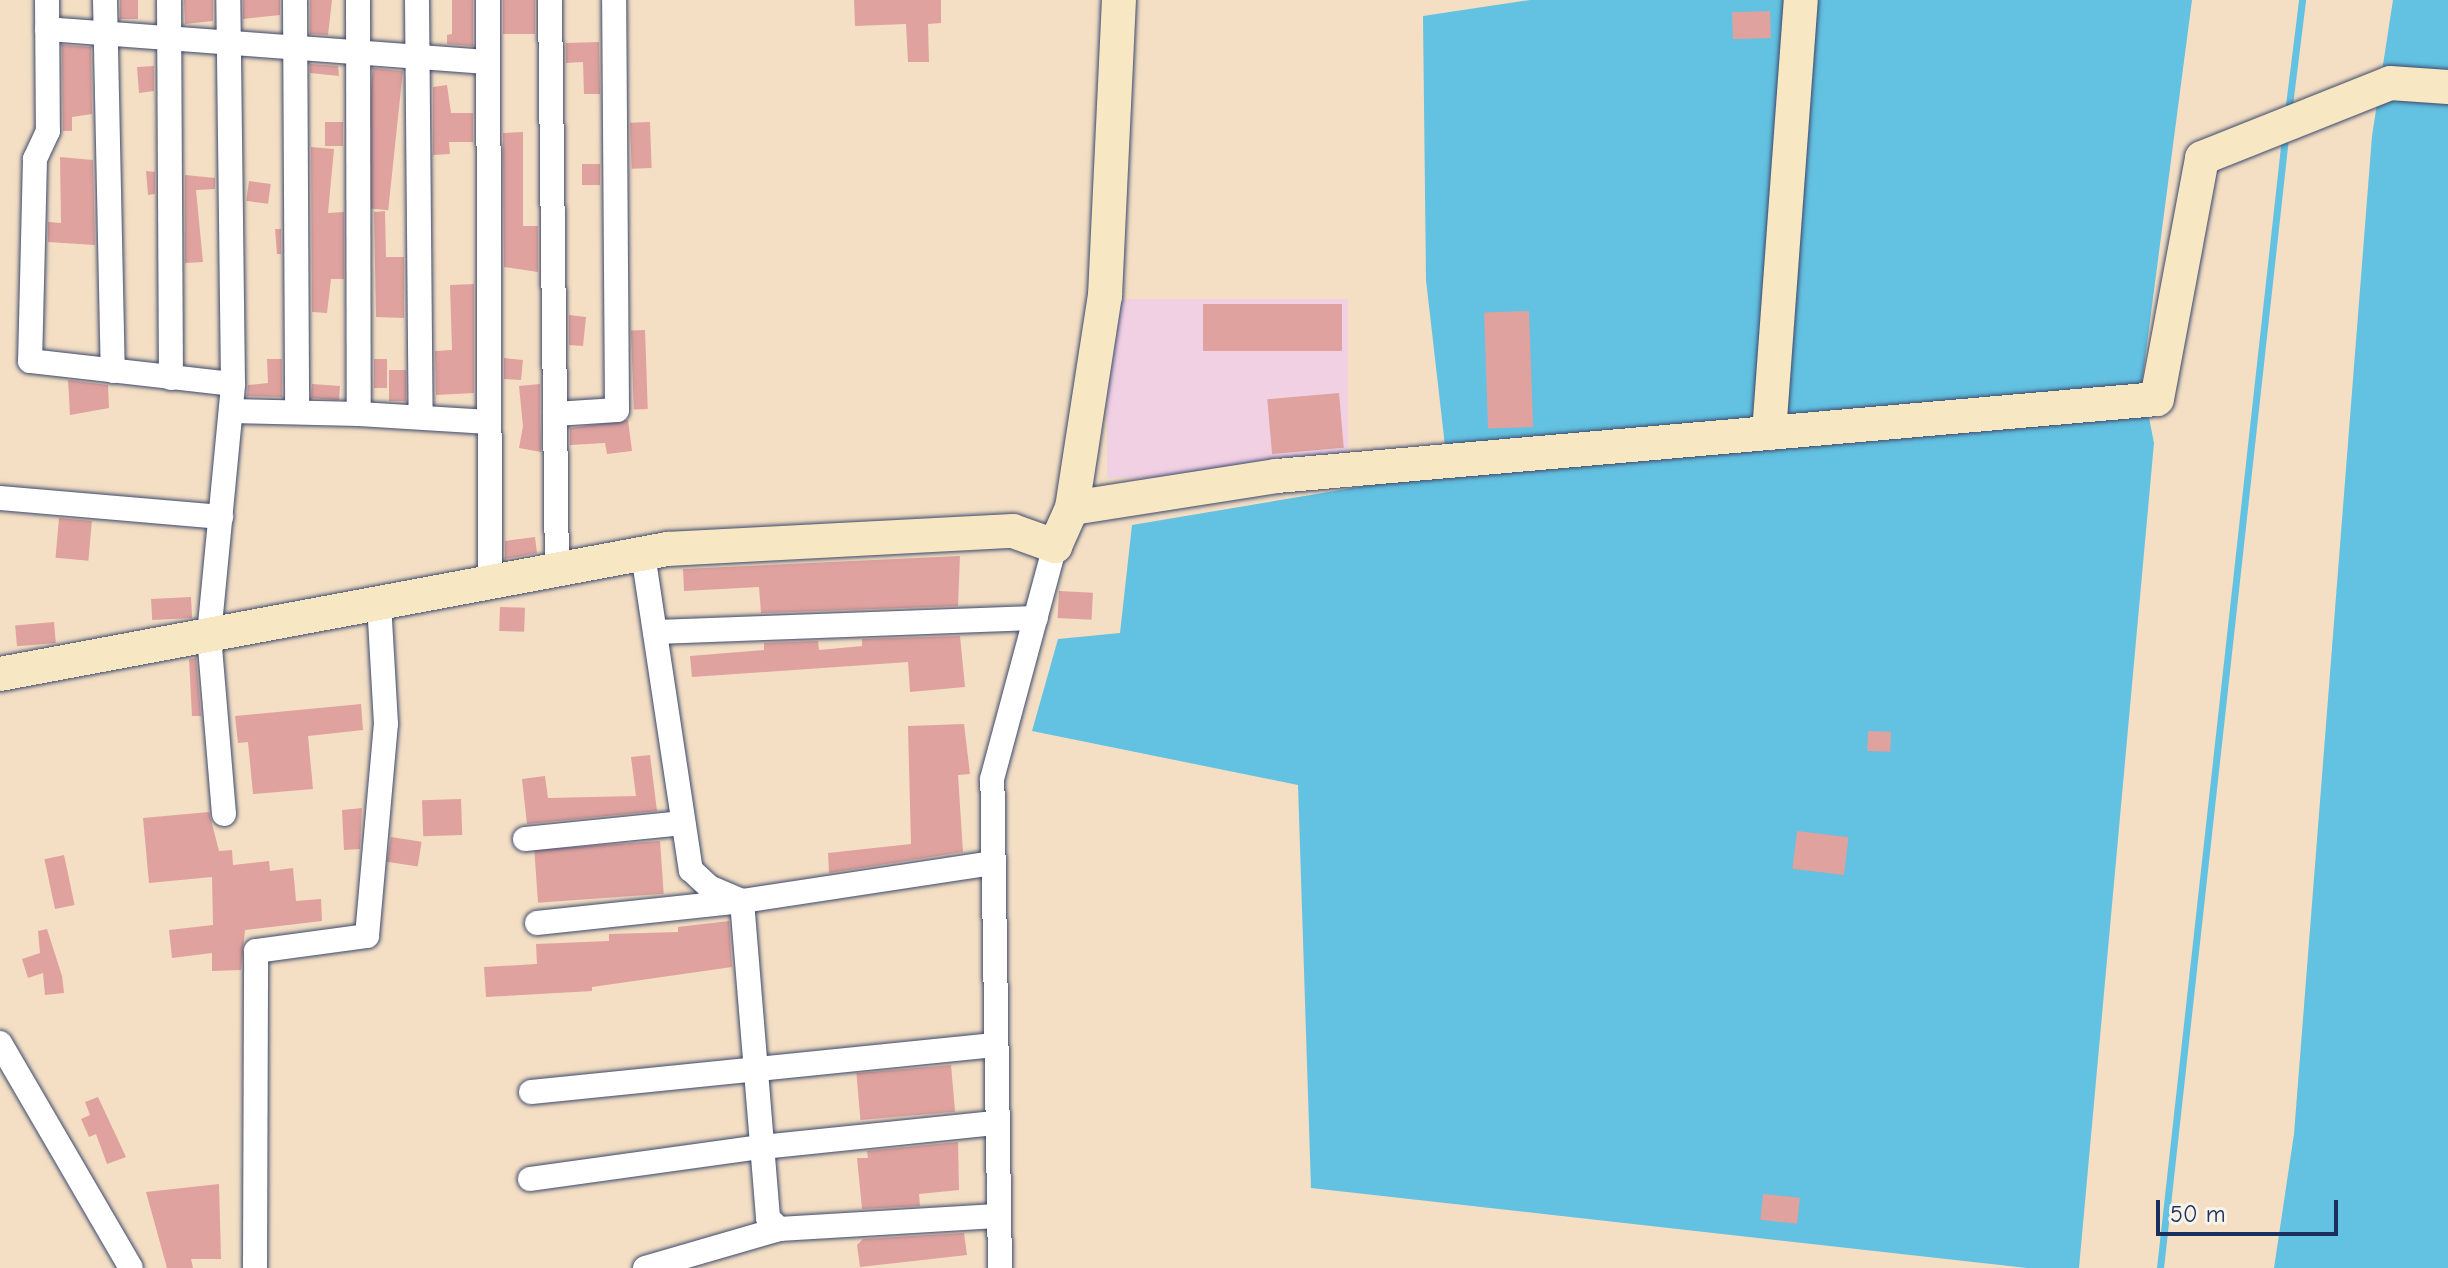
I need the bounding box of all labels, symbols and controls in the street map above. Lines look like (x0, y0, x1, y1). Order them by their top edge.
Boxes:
scale bar (2160, 1184, 2342, 1234)
text: 50 m (2170, 1200, 2226, 1228)

